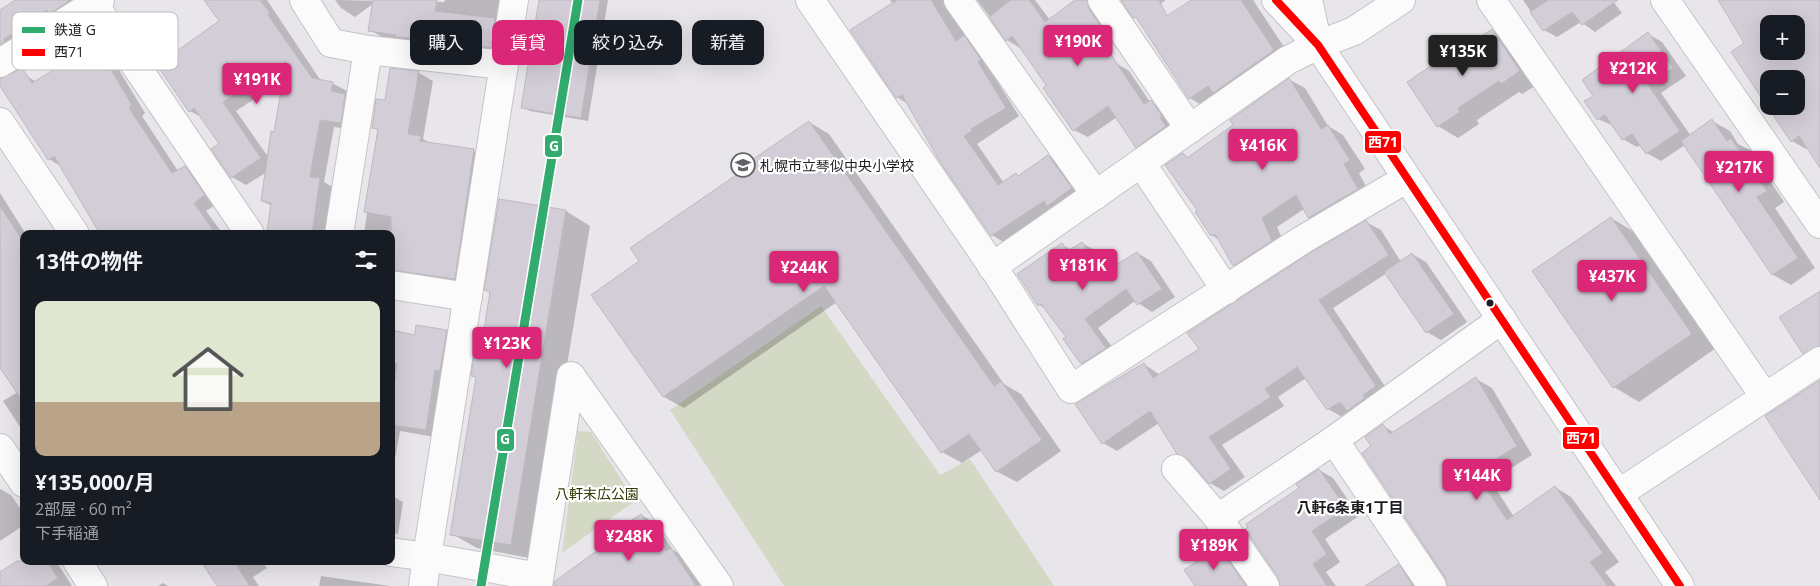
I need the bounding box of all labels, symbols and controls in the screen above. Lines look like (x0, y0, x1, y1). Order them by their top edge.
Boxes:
legend (12, 12, 178, 70)
map controls (1760, 15, 1805, 115)
button: + (1760, 15, 1805, 60)
text: 鉄道 G (54, 20, 96, 39)
chip: 購入 (410, 20, 482, 65)
chip: 賃貸 (492, 20, 564, 65)
chip: 絞り込み (574, 20, 682, 65)
chip: 新着 (692, 20, 764, 65)
pin: ¥190K (1043, 24, 1113, 67)
text: ¥190K (1054, 30, 1102, 52)
pin: ¥135K (1428, 34, 1498, 77)
text: ¥135K (1439, 40, 1487, 62)
text: 西71 (54, 42, 84, 61)
pin: ¥212K (1598, 52, 1668, 94)
text: ¥212K (1609, 57, 1657, 79)
pin: ¥191K (222, 62, 292, 105)
text: ¥191K (233, 68, 281, 90)
button: − (1760, 70, 1805, 115)
pin: ¥416K (1228, 128, 1298, 171)
line badge: 西71 (1364, 130, 1402, 154)
text: 西71 (1368, 132, 1398, 151)
line badge: G (544, 134, 563, 158)
text: ¥416K (1239, 134, 1287, 156)
text: G (549, 136, 559, 155)
pin: ¥217K (1704, 150, 1774, 193)
school or university icon: 札幌市立琴似中央小学校 (730, 152, 756, 178)
place label: 札幌市立琴似中央小学校 (760, 156, 914, 175)
text: ¥217K (1715, 156, 1763, 178)
icon: filters (352, 246, 380, 274)
text: 13件の物件 (35, 247, 143, 275)
pin: ¥181K (1048, 248, 1118, 291)
pin: ¥244K (769, 250, 839, 293)
text: ¥181K (1059, 254, 1107, 276)
text: ¥244K (780, 256, 828, 278)
pin: ¥437K (1577, 260, 1647, 302)
text: ¥437K (1588, 265, 1636, 287)
unlabelled marker (1485, 298, 1495, 308)
pin: ¥123K (472, 326, 542, 369)
text: ¥123K (483, 332, 531, 354)
icon: home (163, 334, 253, 424)
line badge: 西71 (1562, 426, 1600, 450)
line badge: G (496, 428, 515, 452)
text: 西71 (1566, 428, 1596, 447)
text: G (500, 429, 510, 448)
pin: ¥144K (1442, 458, 1512, 501)
text: ¥144K (1453, 464, 1501, 486)
text: ¥135,000/月 (35, 468, 155, 496)
park label: 八軒末広公園 (555, 484, 639, 503)
district label: 八軒6条東1丁目 (1296, 497, 1404, 517)
text: 2部屋 · 60 m² (35, 498, 132, 520)
pin: ¥248K (594, 520, 664, 562)
text: 下手稲通 (35, 522, 99, 544)
text: ¥248K (605, 525, 653, 547)
pin: ¥189K (1179, 528, 1249, 571)
text: ¥189K (1190, 534, 1238, 556)

